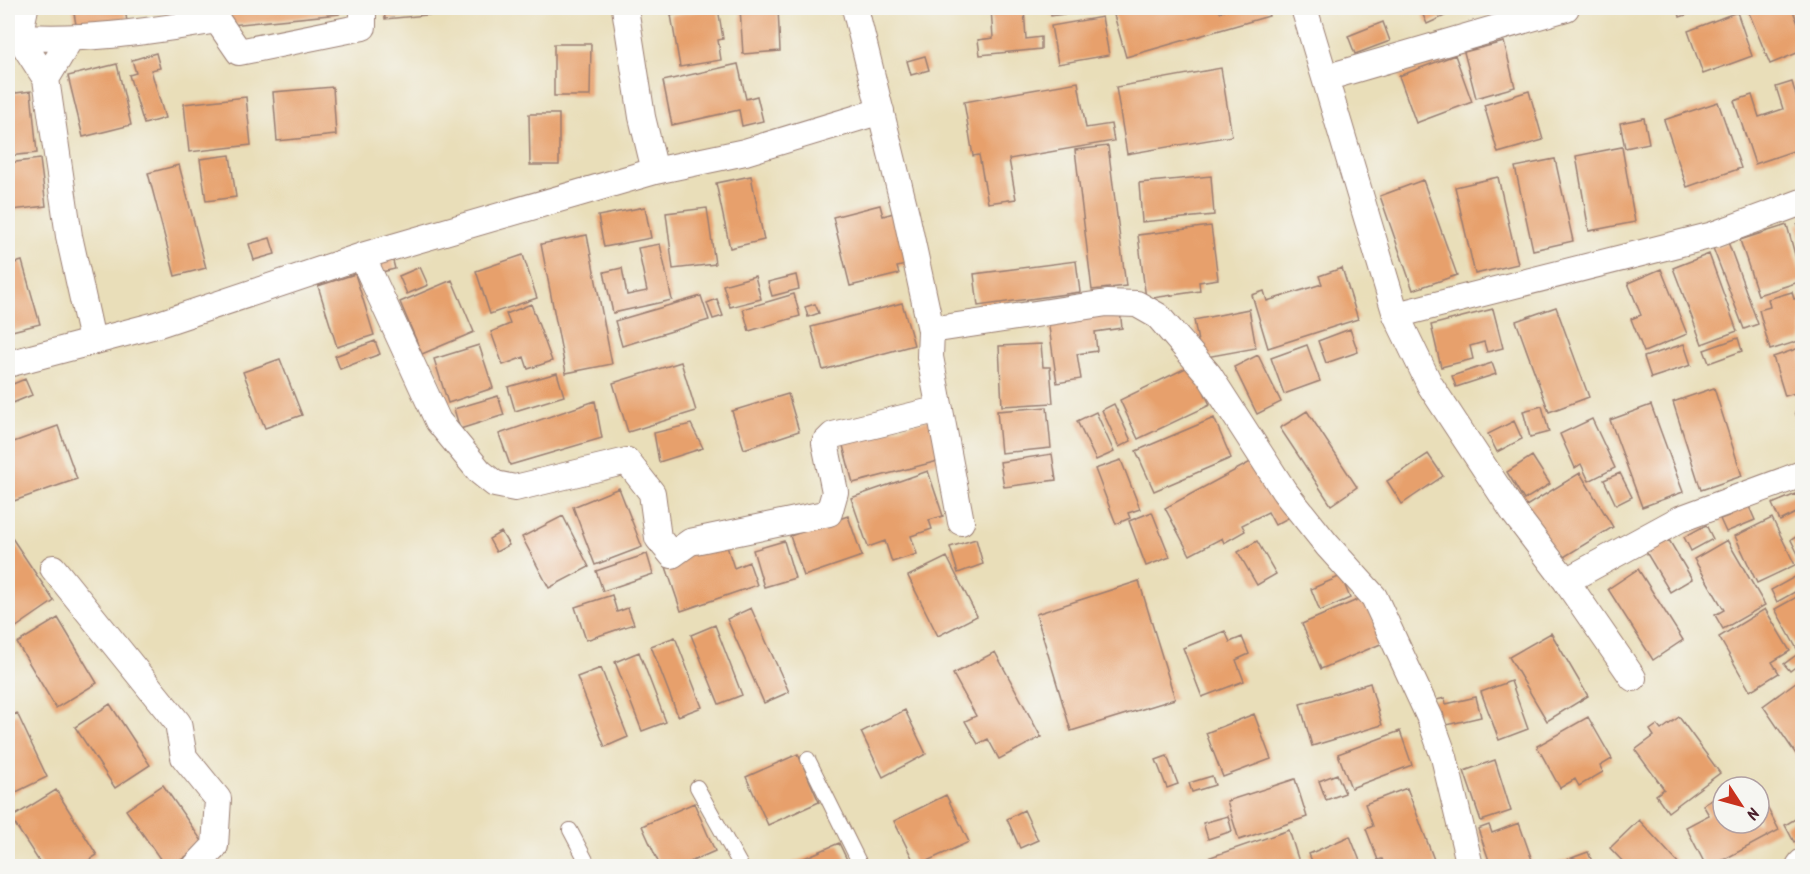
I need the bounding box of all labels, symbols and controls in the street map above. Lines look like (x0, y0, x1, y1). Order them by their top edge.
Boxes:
north arrow (1711, 775, 1771, 835)
text: N (1739, 801, 1765, 824)

